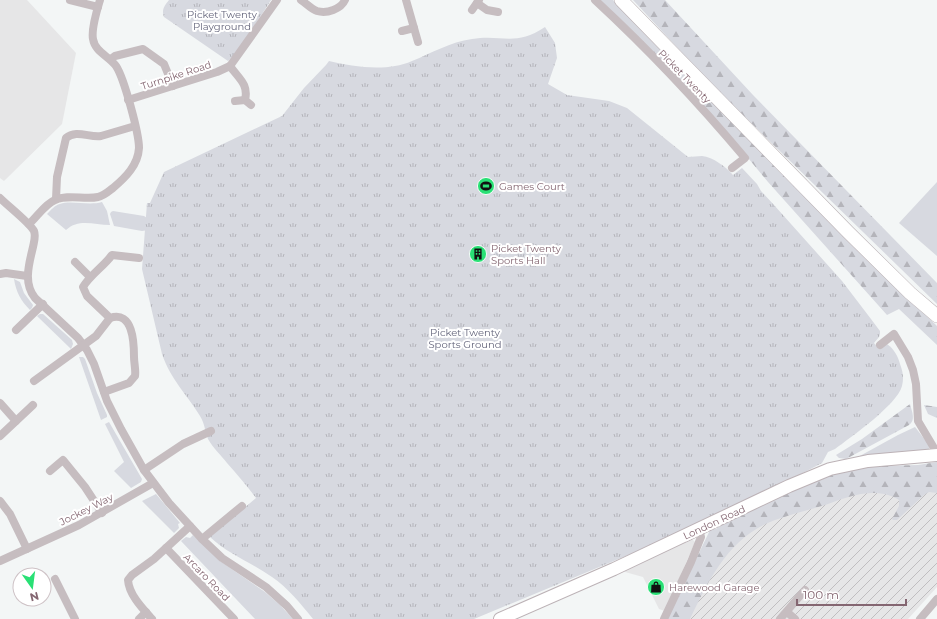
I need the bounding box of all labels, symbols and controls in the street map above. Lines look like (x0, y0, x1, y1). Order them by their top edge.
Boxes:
park label: Picket Twenty Playground (187, 8, 258, 33)
street label: Picket Twenty (656, 47, 714, 106)
street label: Turnpike Road (139, 58, 213, 93)
sports icon: Games Court (476, 176, 496, 196)
place label: Games Court (499, 180, 565, 193)
place label: Picket Twenty Sports Hall (491, 242, 561, 267)
building icon: Picket Twenty Sports Hall (468, 244, 488, 264)
park label: Picket Twenty Sports Ground (428, 326, 502, 351)
street label: Jockey Way (56, 490, 116, 529)
street label: London Road (681, 502, 748, 543)
street label: Arcaro Road (181, 551, 233, 604)
north arrow (12, 567, 52, 607)
shop icon: Harewood Garage (646, 577, 666, 597)
place label: Harewood Garage (669, 581, 759, 594)
scale bar (797, 581, 906, 607)
text: 100 m (803, 587, 839, 602)
text: N (28, 589, 40, 605)

